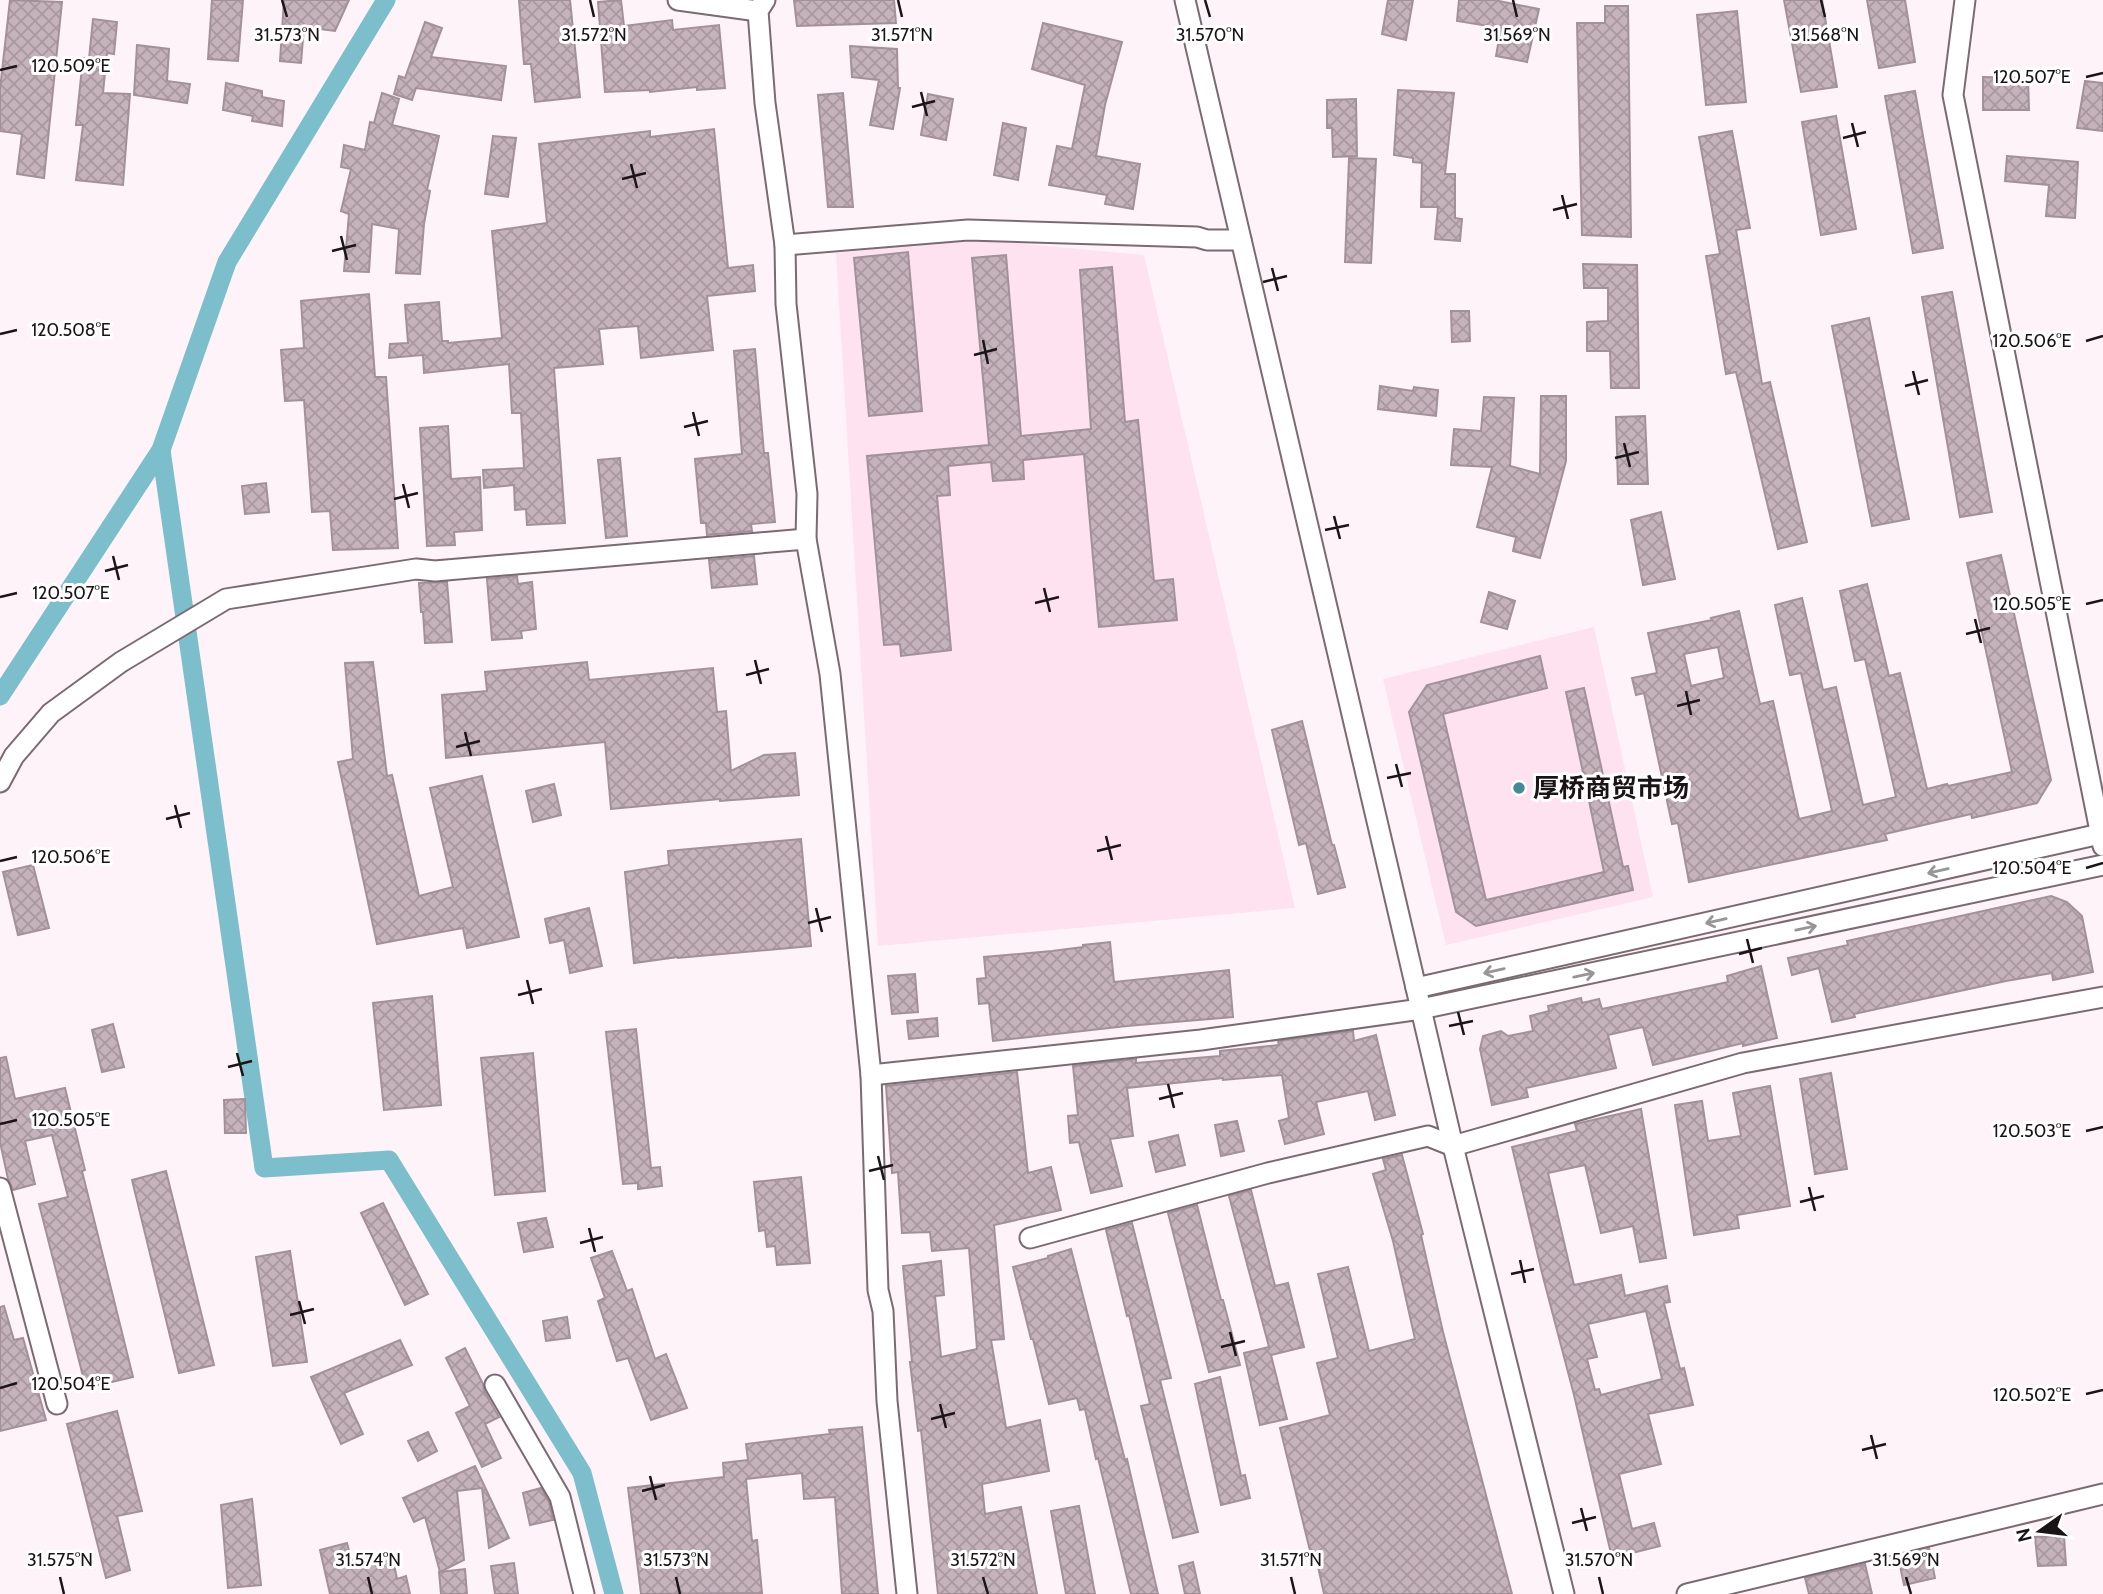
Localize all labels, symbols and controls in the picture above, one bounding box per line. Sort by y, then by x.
text: 31.573°N [254,24,320,46]
text: 31.572°N [561,24,627,46]
text: 31.571°N [871,24,933,46]
text: 31.570°N [1176,24,1244,46]
text: 31.569°N [1483,24,1551,46]
text: 31.568°N [1791,24,1859,46]
text: 120.509°E [31,55,111,77]
text: 120.507°E [1993,66,2071,88]
text: 120.508°E [31,319,111,341]
text: 120.506°E [1993,330,2071,352]
text: 120.507°E [32,582,110,604]
text: 120.505°E [1993,593,2071,615]
place label: 厚桥商贸市场 [1533,772,1689,804]
marker: 厚桥商贸市场 [1511,780,1527,796]
text: 120.506°E [32,846,110,868]
text: 120.504°E [1992,857,2072,879]
one-way arrow [1927,864,1950,878]
one-way arrow [1705,914,1728,928]
one-way arrow [1794,920,1817,934]
one-way arrow [1483,964,1506,978]
one-way arrow [1572,967,1595,981]
text: 120.505°E [32,1109,110,1131]
text: 120.503°E [1993,1120,2071,1142]
text: 120.504°E [31,1373,111,1395]
text: 120.502°E [1993,1384,2071,1406]
north arrow [2005,1496,2075,1566]
text: N [2011,1526,2037,1544]
text: 31.575°N [27,1549,93,1571]
text: 31.574°N [335,1549,401,1571]
text: 31.573°N [643,1549,709,1571]
text: 31.572°N [950,1549,1016,1571]
text: 31.571°N [1260,1549,1322,1571]
text: 31.570°N [1565,1549,1633,1571]
text: 31.569°N [1872,1549,1940,1571]

